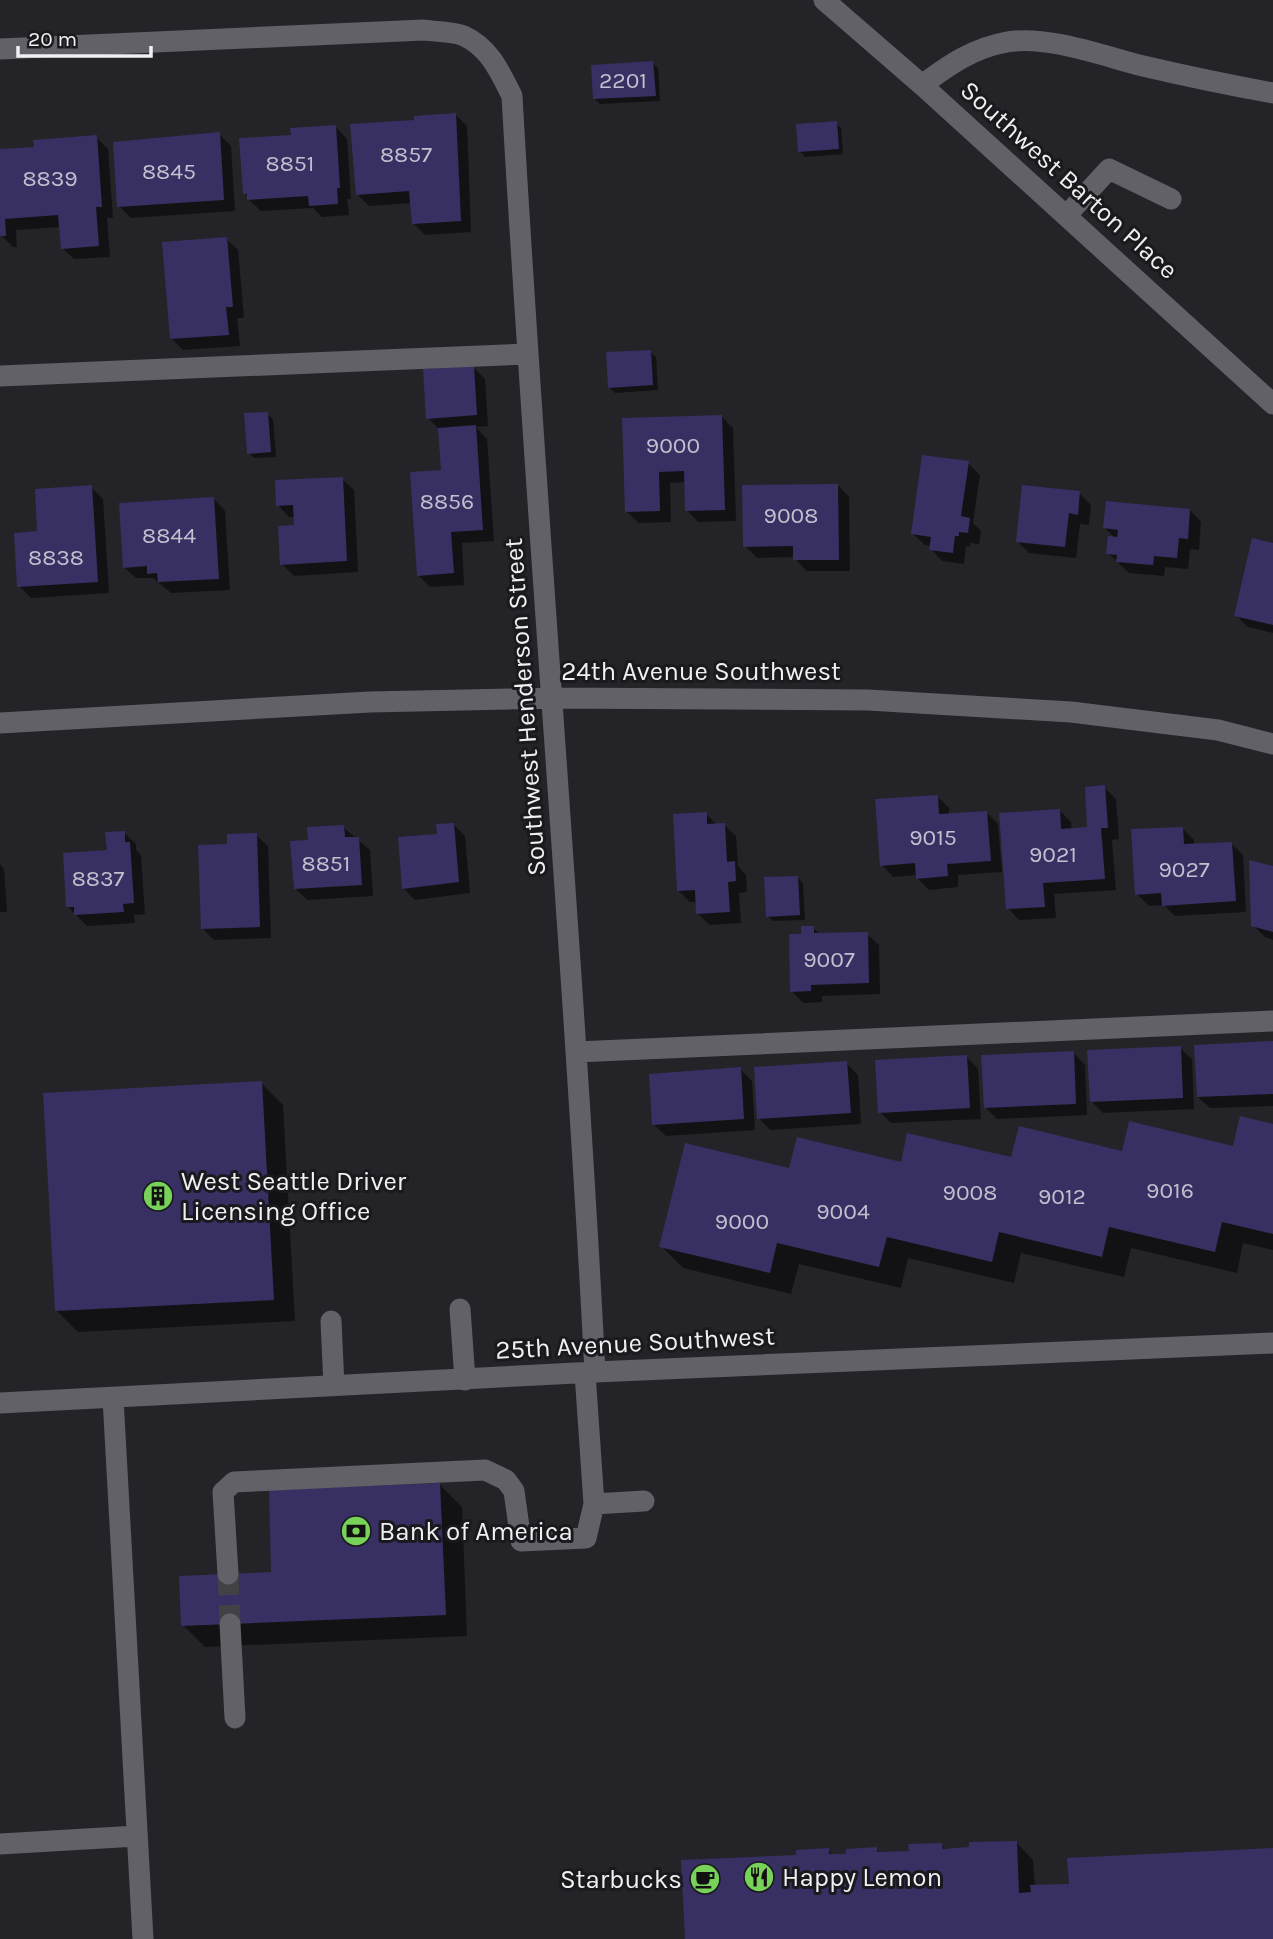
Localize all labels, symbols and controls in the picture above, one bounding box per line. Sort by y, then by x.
scale bar [18,14,150,58]
text: 20 m [28,27,77,51]
house number: 2201 [599,67,647,94]
street label: Southwest Barton Place [954,74,1184,286]
house number: 8857 [380,141,432,168]
house number: 8851 [266,150,314,177]
house number: 8845 [142,158,196,185]
house number: 8839 [22,165,78,192]
house number: 9000 [646,432,700,459]
house number: 8856 [420,488,474,515]
house number: 9008 [764,502,818,529]
house number: 8844 [142,522,196,549]
street label: Southwest Henderson Street [498,537,552,877]
house number: 8838 [28,544,84,571]
street label: 24th Avenue Southwest [561,656,841,687]
house number: 9015 [909,824,957,851]
house number: 9021 [1029,841,1077,868]
house number: 8851 [302,850,350,877]
house number: 9027 [1158,856,1210,883]
house number: 8837 [72,865,125,892]
house number: 9007 [803,946,855,973]
place label: West Seattle Driver Licensing Office [181,1166,407,1227]
house number: 9016 [1146,1177,1194,1204]
building icon: West Seattle Driver Licensing Office [141,1179,175,1213]
house number: 9008 [943,1179,997,1206]
house number: 9012 [1038,1183,1086,1210]
house number: 9004 [816,1198,870,1225]
house number: 9000 [715,1208,769,1235]
street label: 25th Avenue Southwest [494,1320,776,1366]
bank icon: Bank of America [339,1514,373,1548]
place label: Bank of America [379,1516,573,1547]
restaurant icon: Happy Lemon [742,1860,776,1894]
cafe icon: Starbucks [688,1862,722,1896]
place label: Happy Lemon [782,1862,942,1893]
place label: Starbucks [560,1864,682,1895]

